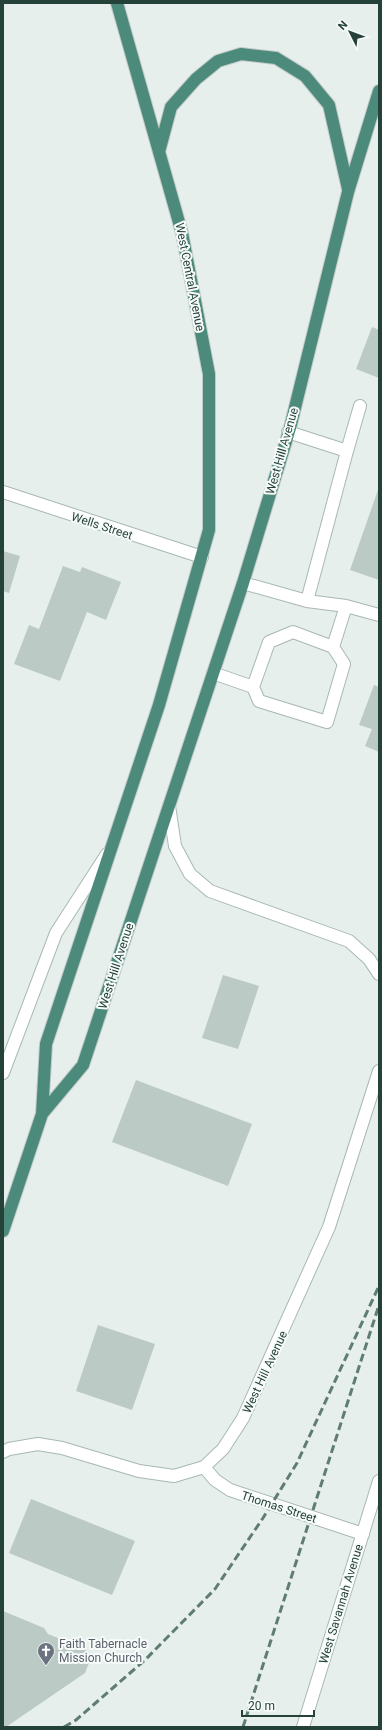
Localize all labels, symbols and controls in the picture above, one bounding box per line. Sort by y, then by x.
north arrow [330,12,370,52]
text: N [336,18,351,33]
street label: West Central Avenue [173,222,207,332]
street label: West Hill Avenue [263,406,301,496]
street label: Wells Street [70,510,134,542]
street label: West Hill Avenue [96,921,136,1011]
street label: West Hill Avenue [240,1328,290,1416]
street label: Thomas Street [240,1488,319,1526]
street label: West Savannah Avenue [316,1542,366,1666]
place label: Faith Tabernacle Mission Church [59,1637,147,1665]
church icon: Faith Tabernacle Mission Church [36,1641,56,1666]
scale bar [242,1692,314,1718]
text: 20 m [248,1699,275,1713]

